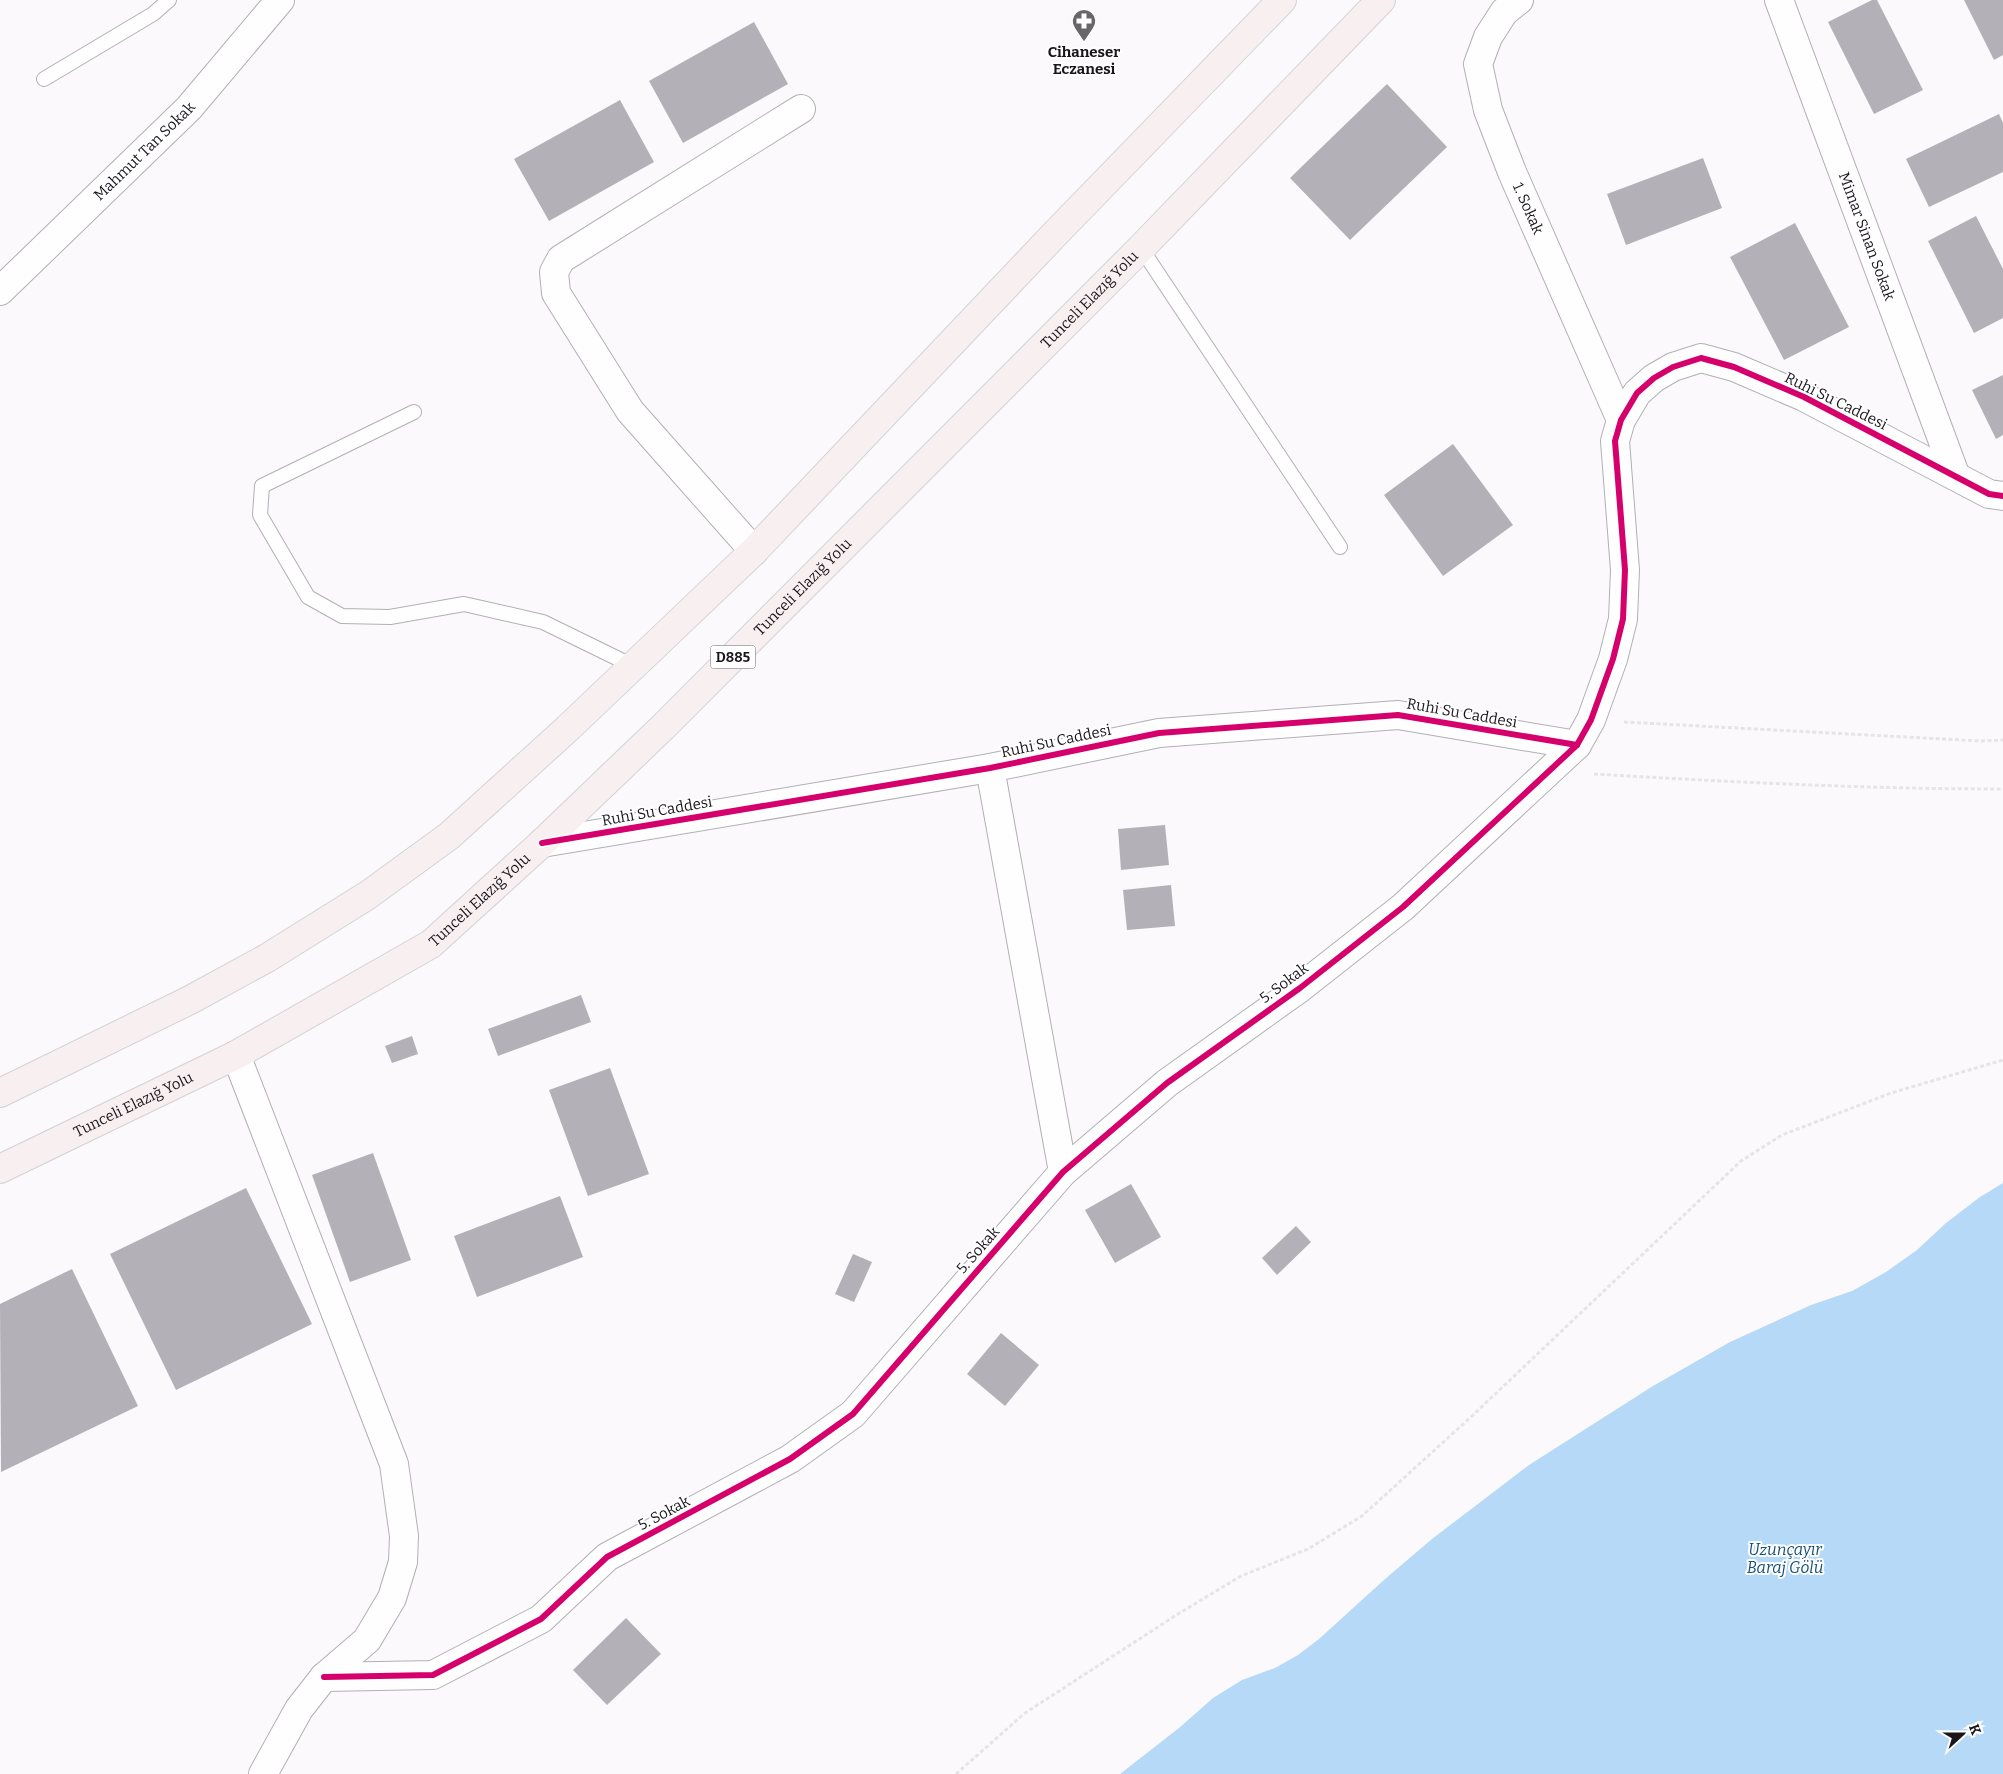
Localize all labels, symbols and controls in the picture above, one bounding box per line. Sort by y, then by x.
pharmacy icon: Cihaneser Eczanesi [1071,8,1097,42]
place label: Cihaneser Eczanesi [1048,43,1120,78]
street label: Mahmut Tan Sokak [90,98,199,204]
street label: Mimar Sinan Sokak [1835,170,1899,303]
street label: 1. Sokak [1509,180,1547,237]
street label: Tunceli Elazığ Yolu [1037,247,1142,352]
street label: Ruhi Su Caddesi [1782,368,1891,434]
street label: Tunceli Elazığ Yolu [750,534,855,639]
road number: D885 [710,646,756,669]
street label: Ruhi Su Caddesi [1405,694,1519,732]
street label: Ruhi Su Caddesi [999,720,1113,761]
street label: Ruhi Su Caddesi [600,792,714,830]
street label: Tunceli Elazığ Yolu [425,849,534,950]
street label: 5. Sokak [1256,959,1312,1007]
street label: Tunceli Elazığ Yolu [71,1068,196,1141]
street label: 5. Sokak [953,1223,1004,1277]
street label: 5. Sokak [635,1492,693,1534]
water label: Uzunçayır Baraj Gölü [1747,1540,1823,1577]
north arrow [1938,1709,1988,1759]
text: K [1965,1722,1984,1737]

